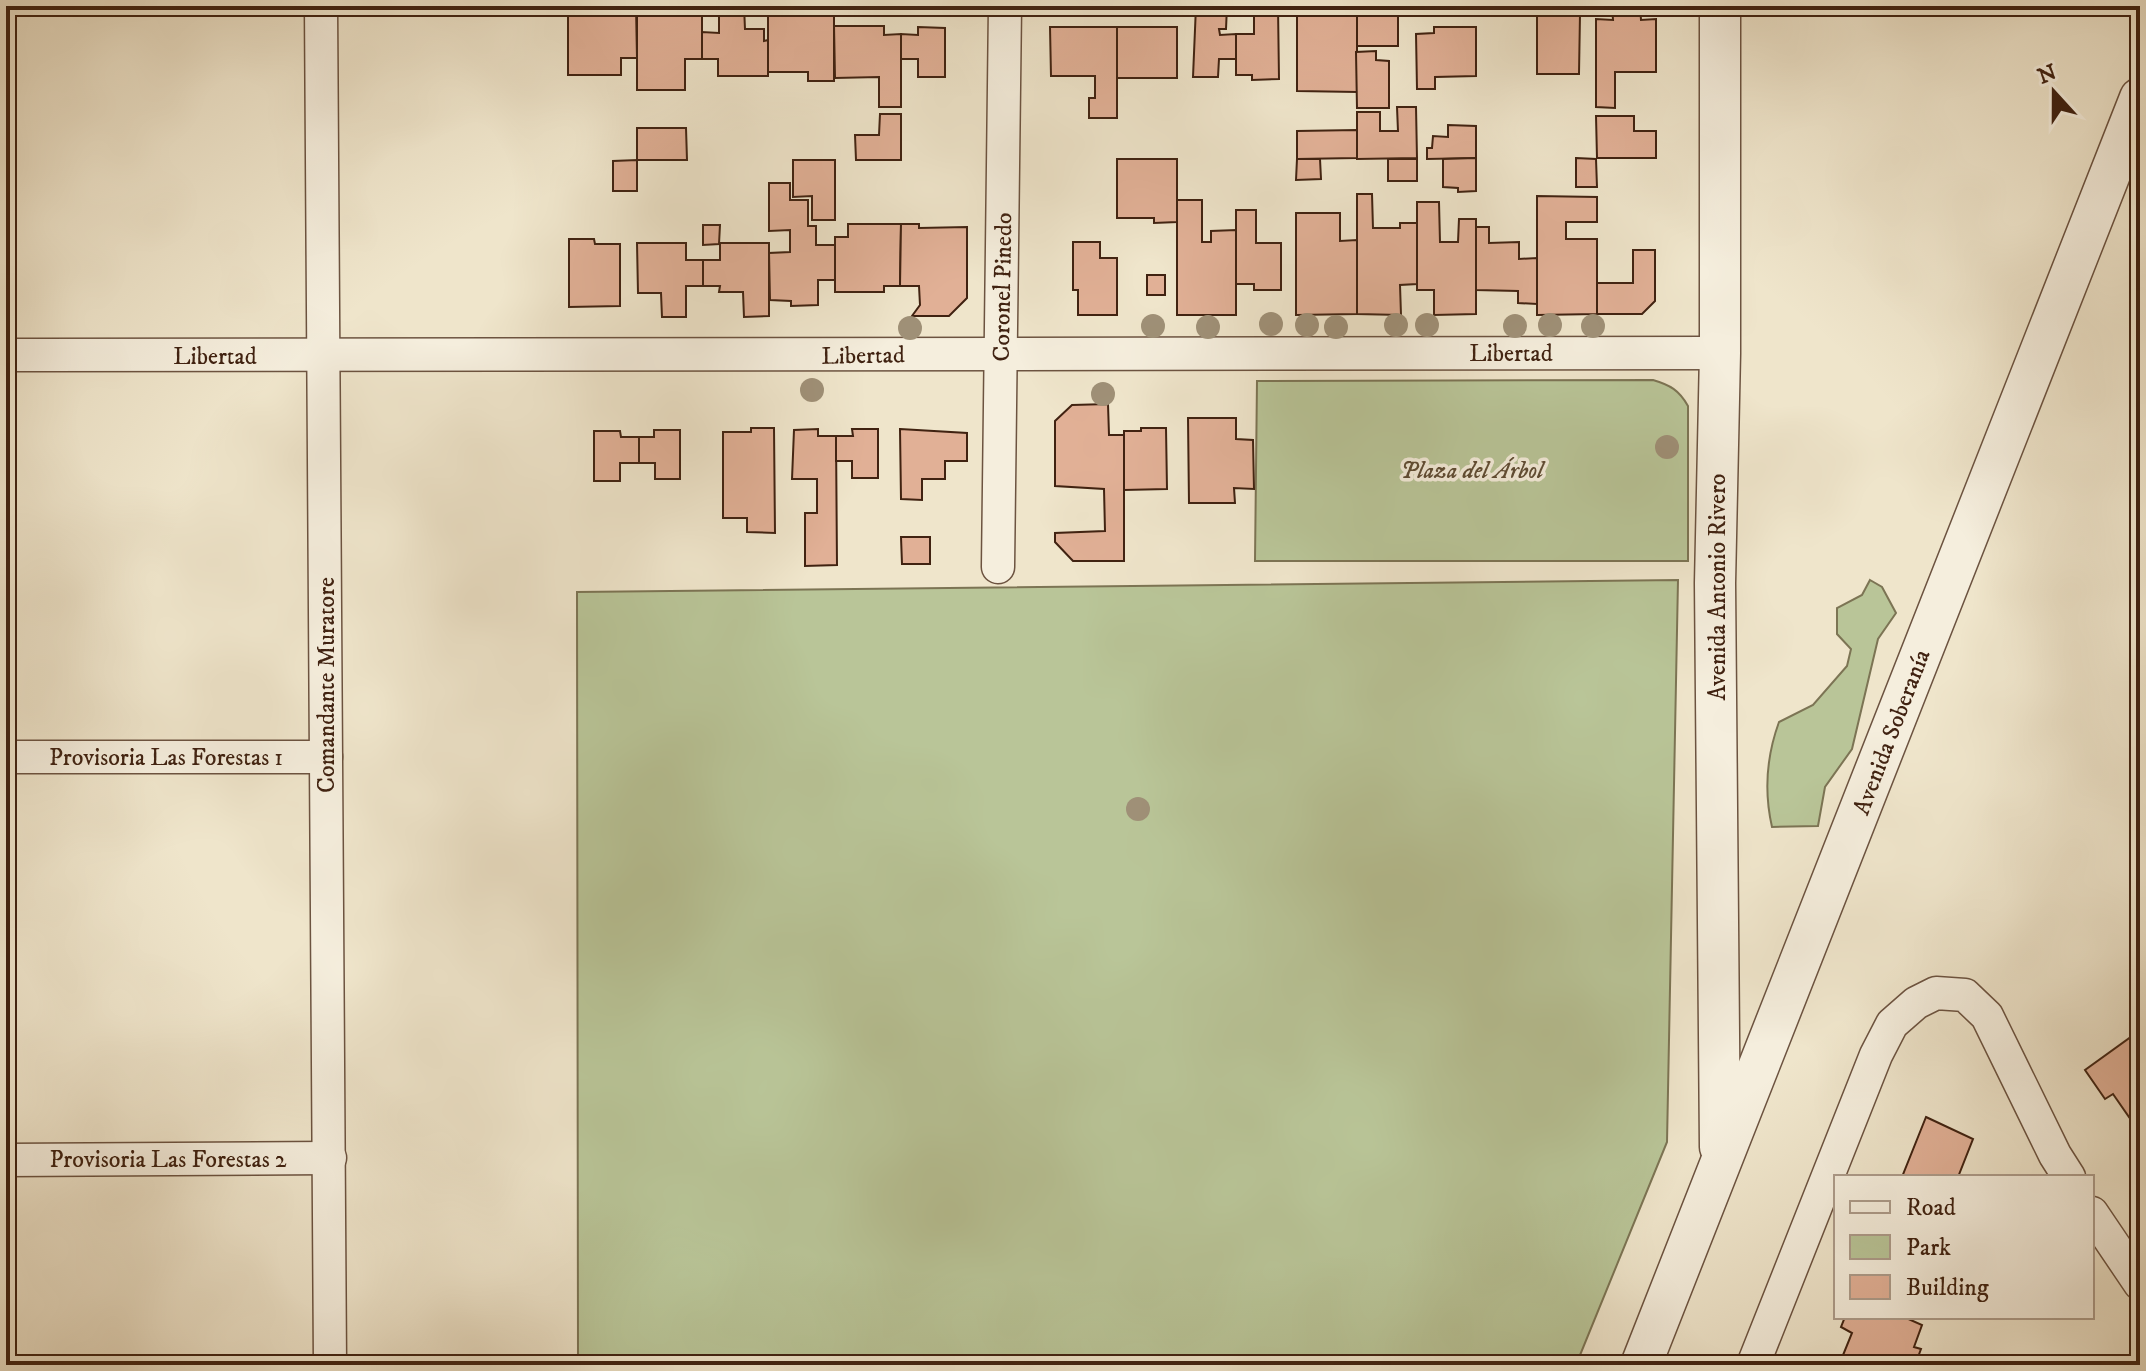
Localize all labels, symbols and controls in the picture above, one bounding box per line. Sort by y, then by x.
north arrow [2014,52,2094,132]
text: N [2034,59,2061,91]
street label: Coronel Pinedo [987,212,1019,362]
street label: Libertad [1469,339,1553,369]
street label: Libertad [821,340,905,372]
street label: Libertad [173,342,257,372]
park label: Plaza del Árbol [1401,456,1546,486]
street label: Avenida Antonio Rivero [1703,473,1733,701]
street label: Comandante Muratore [312,577,342,793]
street label: Avenida Soberanía [1847,645,1938,819]
street label: Provisoria Las Forestas 1 [49,743,283,773]
street label: Provisoria Las Forestas 2 [49,1145,287,1175]
legend [1834,1175,2094,1319]
text: Road [1906,1193,1956,1223]
text: Park [1906,1233,1951,1263]
text: Building [1906,1273,1989,1303]

